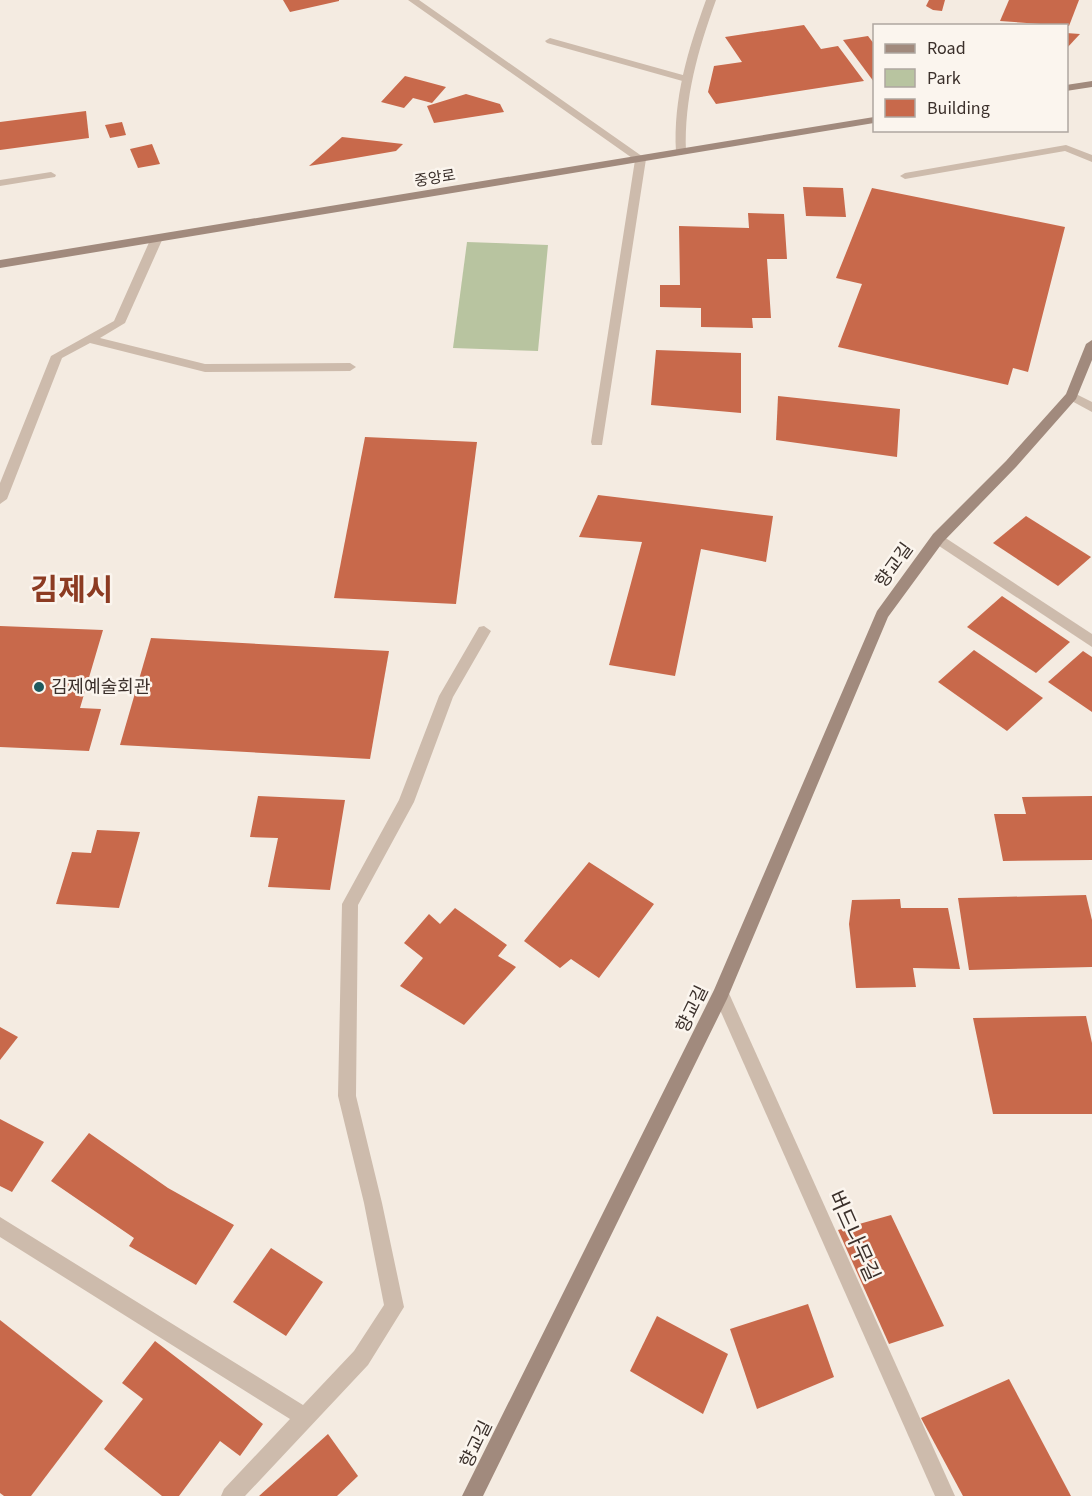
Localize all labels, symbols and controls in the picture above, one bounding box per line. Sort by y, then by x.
legend [873,24,1068,132]
text: Road [927,36,966,61]
text: Park [927,66,961,91]
text: Building [927,96,990,121]
street label: 중앙로 [413,165,457,192]
street label: 향교길 [870,538,919,593]
district label: 김제시 [31,569,113,612]
place label: 김제예술회관 [51,675,151,700]
marker: 김제예술회관 [32,680,46,694]
street label: 향교길 [670,981,715,1037]
street label: 버드나무길 [821,1186,887,1286]
street label: 향교길 [454,1416,499,1472]

